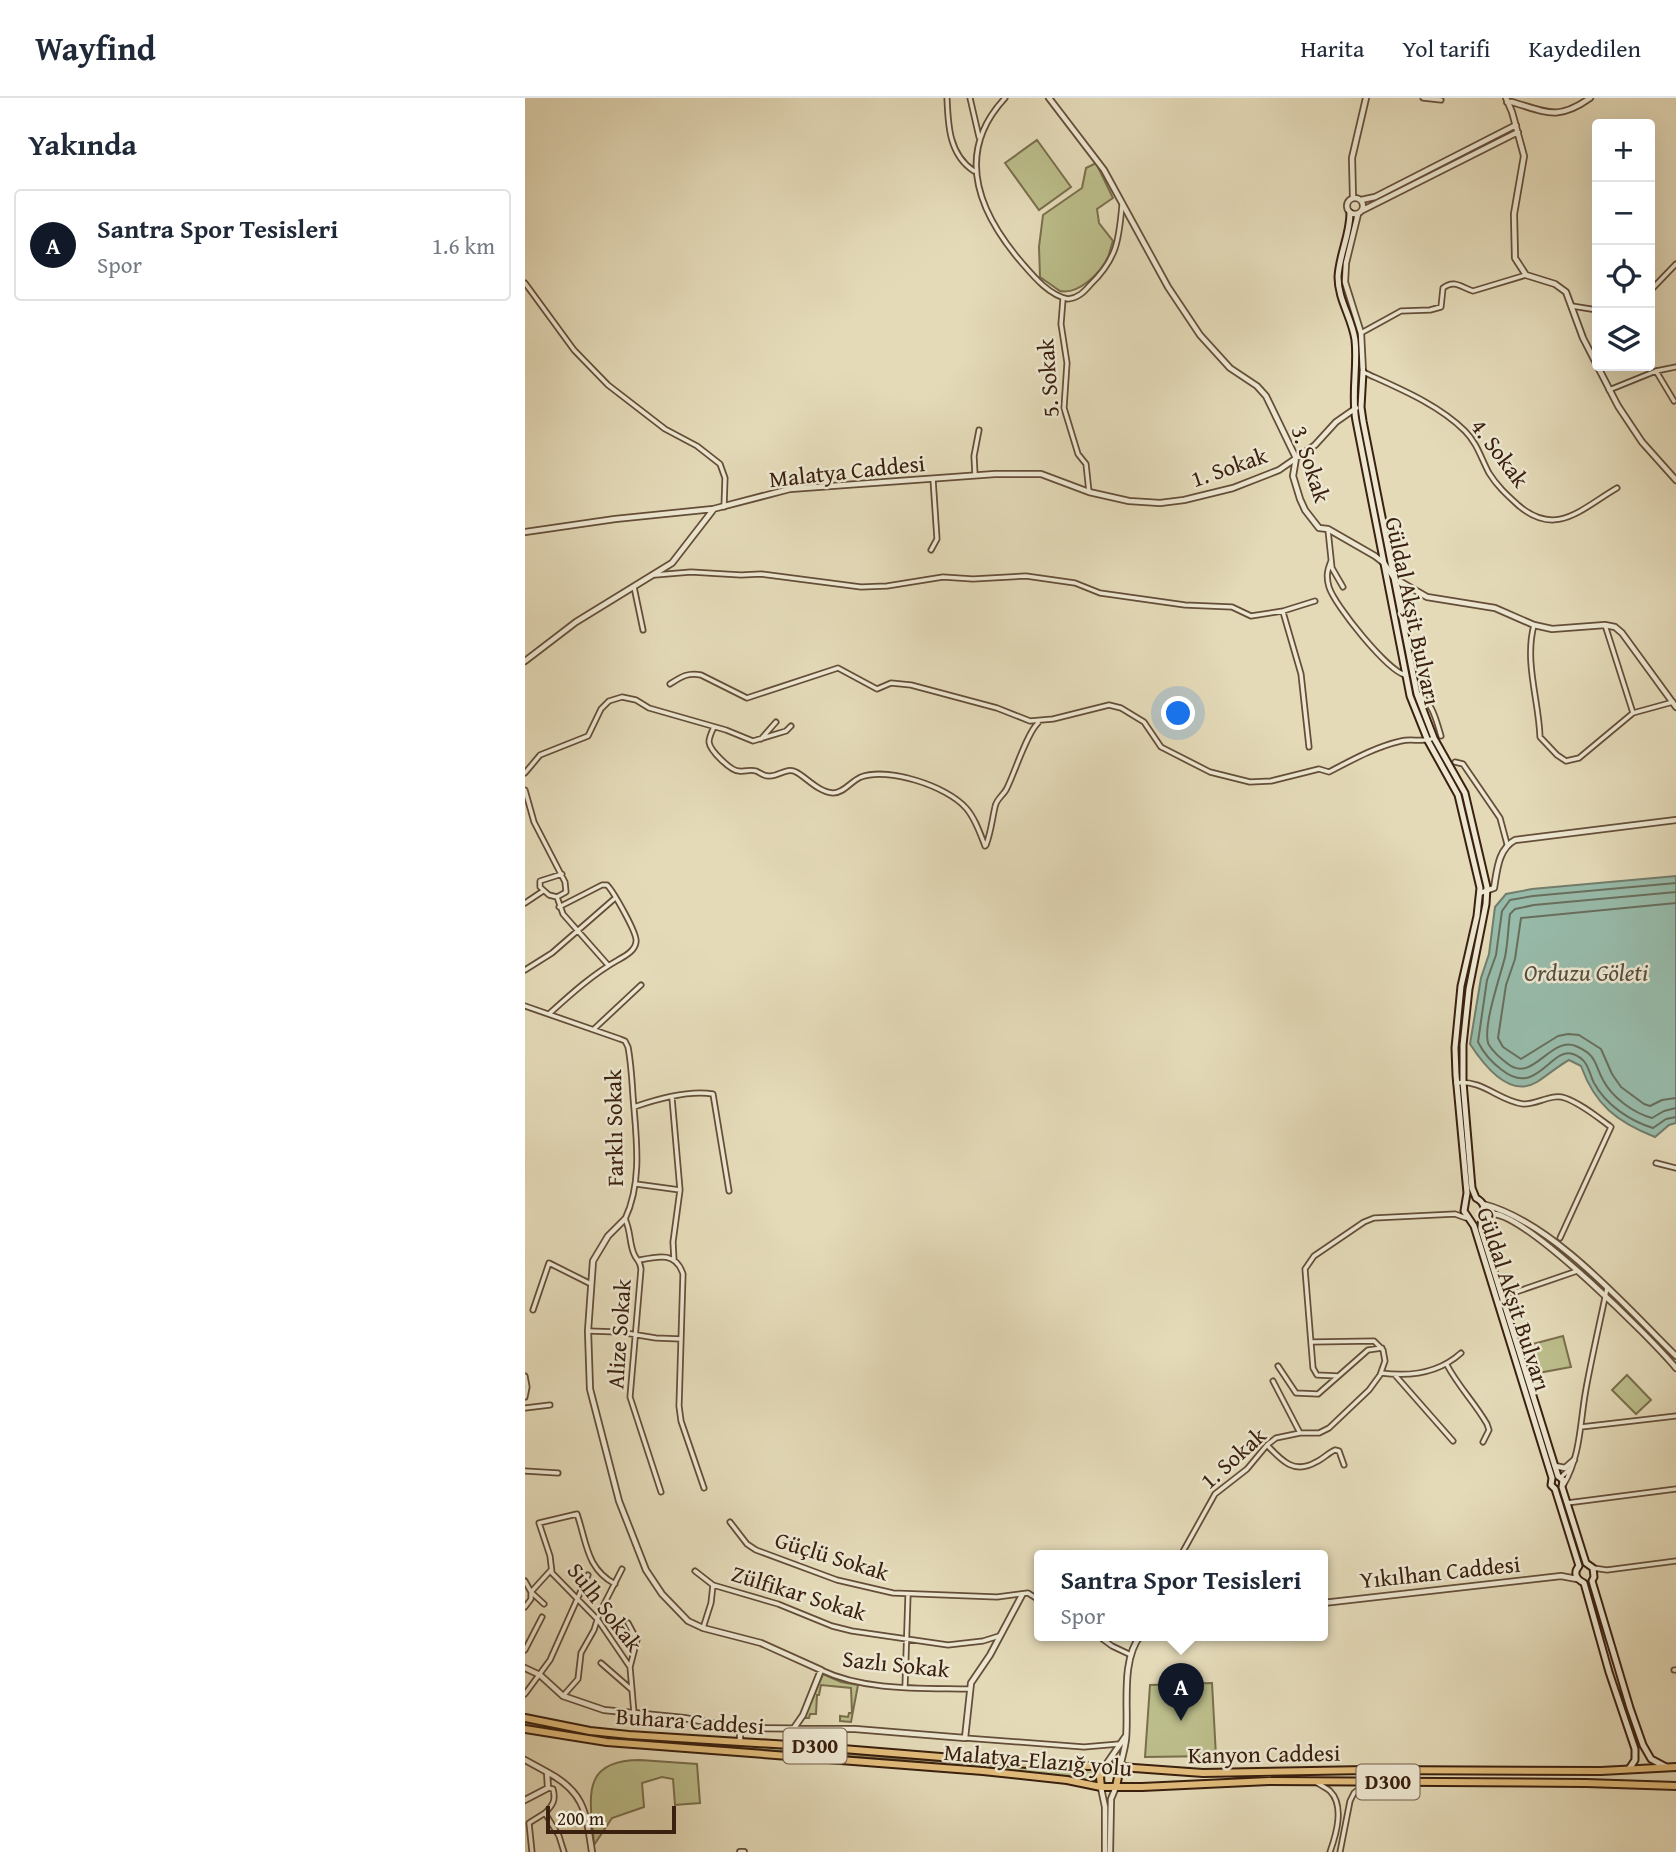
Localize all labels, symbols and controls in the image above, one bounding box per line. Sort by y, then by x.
text: Wayfind [35,24,156,72]
text: Harita [1301,31,1364,66]
text: Yol tarifi [1402,31,1490,66]
text: Kaydedilen [1528,31,1641,66]
map controls [1592,119,1655,371]
button: + [1592,119,1655,182]
text: Yakında [28,122,137,166]
button: − [1592,182,1655,245]
text: Santra Spor Tesisleri [97,209,338,248]
text: A [46,229,60,262]
text: 1.6 km [432,229,495,262]
button: locate [1592,245,1655,308]
text: Spor [97,248,142,281]
button: layers [1592,308,1655,371]
street label: 5. Sokak [1028,337,1067,419]
street label: 4. Sokak [1463,411,1538,494]
street label: 3. Sokak [1284,421,1339,507]
street label: 1. Sokak [1186,438,1272,495]
street label: Malatya Caddesi [767,446,927,495]
street label: Güldal Akşit Bulvarı [1377,514,1450,708]
your location [1161,696,1195,730]
water label: Orduzu Göleti [1524,955,1648,990]
street label: Farklı Sokak [596,1069,631,1187]
street label: Güldal Akşit Bulvarı [1469,1203,1560,1395]
street label: Alize Sokak [598,1278,639,1390]
street label: 1. Sokak [1192,1419,1273,1496]
street label: Güçlü Sokak [771,1523,893,1589]
street label: Yıkılhan Caddesi [1358,1547,1522,1596]
popup [1034,1550,1328,1641]
street label: Sulh Sokak [560,1555,651,1659]
street label: Zülfikar Sokak [728,1556,871,1629]
text: Santra Spor Tesisleri [1060,1560,1302,1599]
text: Spor [1060,1599,1105,1632]
street label: Sazlı Sokak [841,1641,951,1686]
pin: A [1158,1663,1204,1721]
street label: Buhara Caddesi [615,1699,765,1742]
road number: D300 [783,1728,847,1764]
street label: Malatya-Elazığ yolu [943,1735,1134,1784]
street label: Kanyon Caddesi [1188,1736,1340,1771]
road number: D300 [1357,1764,1419,1800]
scale bar [546,1803,675,1835]
text: 200 m [557,1804,604,1832]

